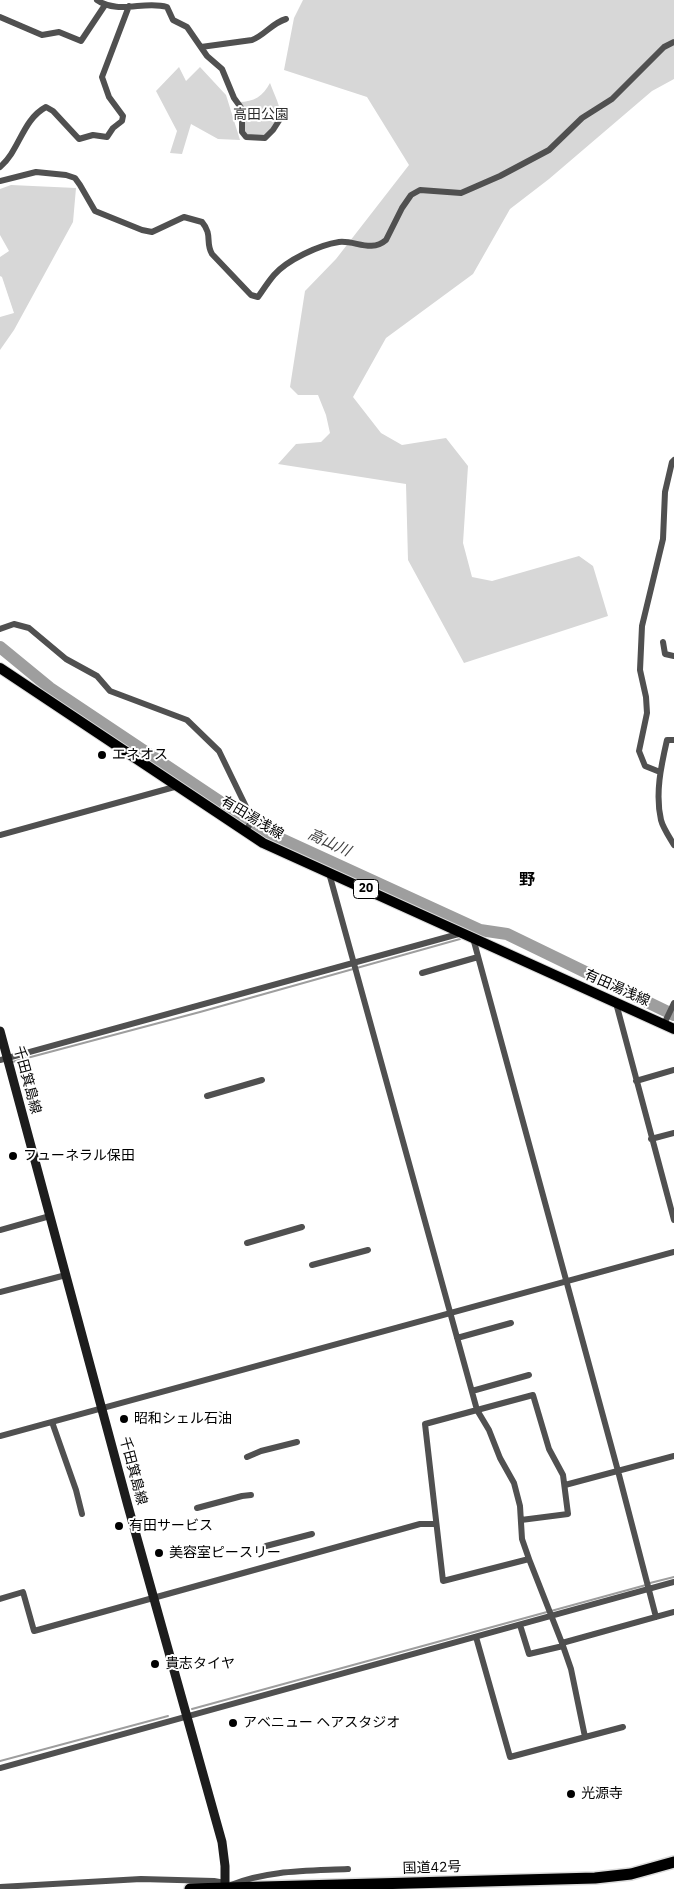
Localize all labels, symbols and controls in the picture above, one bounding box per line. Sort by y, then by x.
park label: 高田公園 [233,107,289,123]
place label: エネオス [112,747,168,763]
marker: エネオス [96,749,108,761]
street label: 有田湯浅線 [218,793,286,843]
water label: 高山川 [305,825,353,861]
district label: 野 [519,870,535,890]
road number: 20 [354,880,378,899]
street label: 有田湯浅線 [582,966,652,1010]
street label: 千田箕島線 [10,1044,44,1116]
place label: フューネラル保田 [23,1148,135,1164]
marker: フューネラル保田 [7,1150,19,1162]
place label: 昭和シェル石油 [134,1411,232,1427]
marker: 昭和シェル石油 [118,1413,130,1425]
street label: 千田箕島線 [116,1435,150,1507]
place label: 有田サービス [129,1518,213,1534]
marker: 有田サービス [113,1520,125,1532]
place label: 美容室ピースリー [169,1545,281,1561]
marker: 美容室ピースリー [153,1547,165,1559]
place label: 貴志タイヤ [165,1656,235,1672]
marker: 貴志タイヤ [149,1658,161,1670]
place label: アベニュー ヘアスタジオ [243,1715,400,1731]
marker: アベニュー ヘアスタジオ [227,1717,239,1729]
place label: 光源寺 [581,1786,623,1802]
marker: 光源寺 [565,1788,577,1800]
street label: 国道42号 [402,1859,462,1877]

